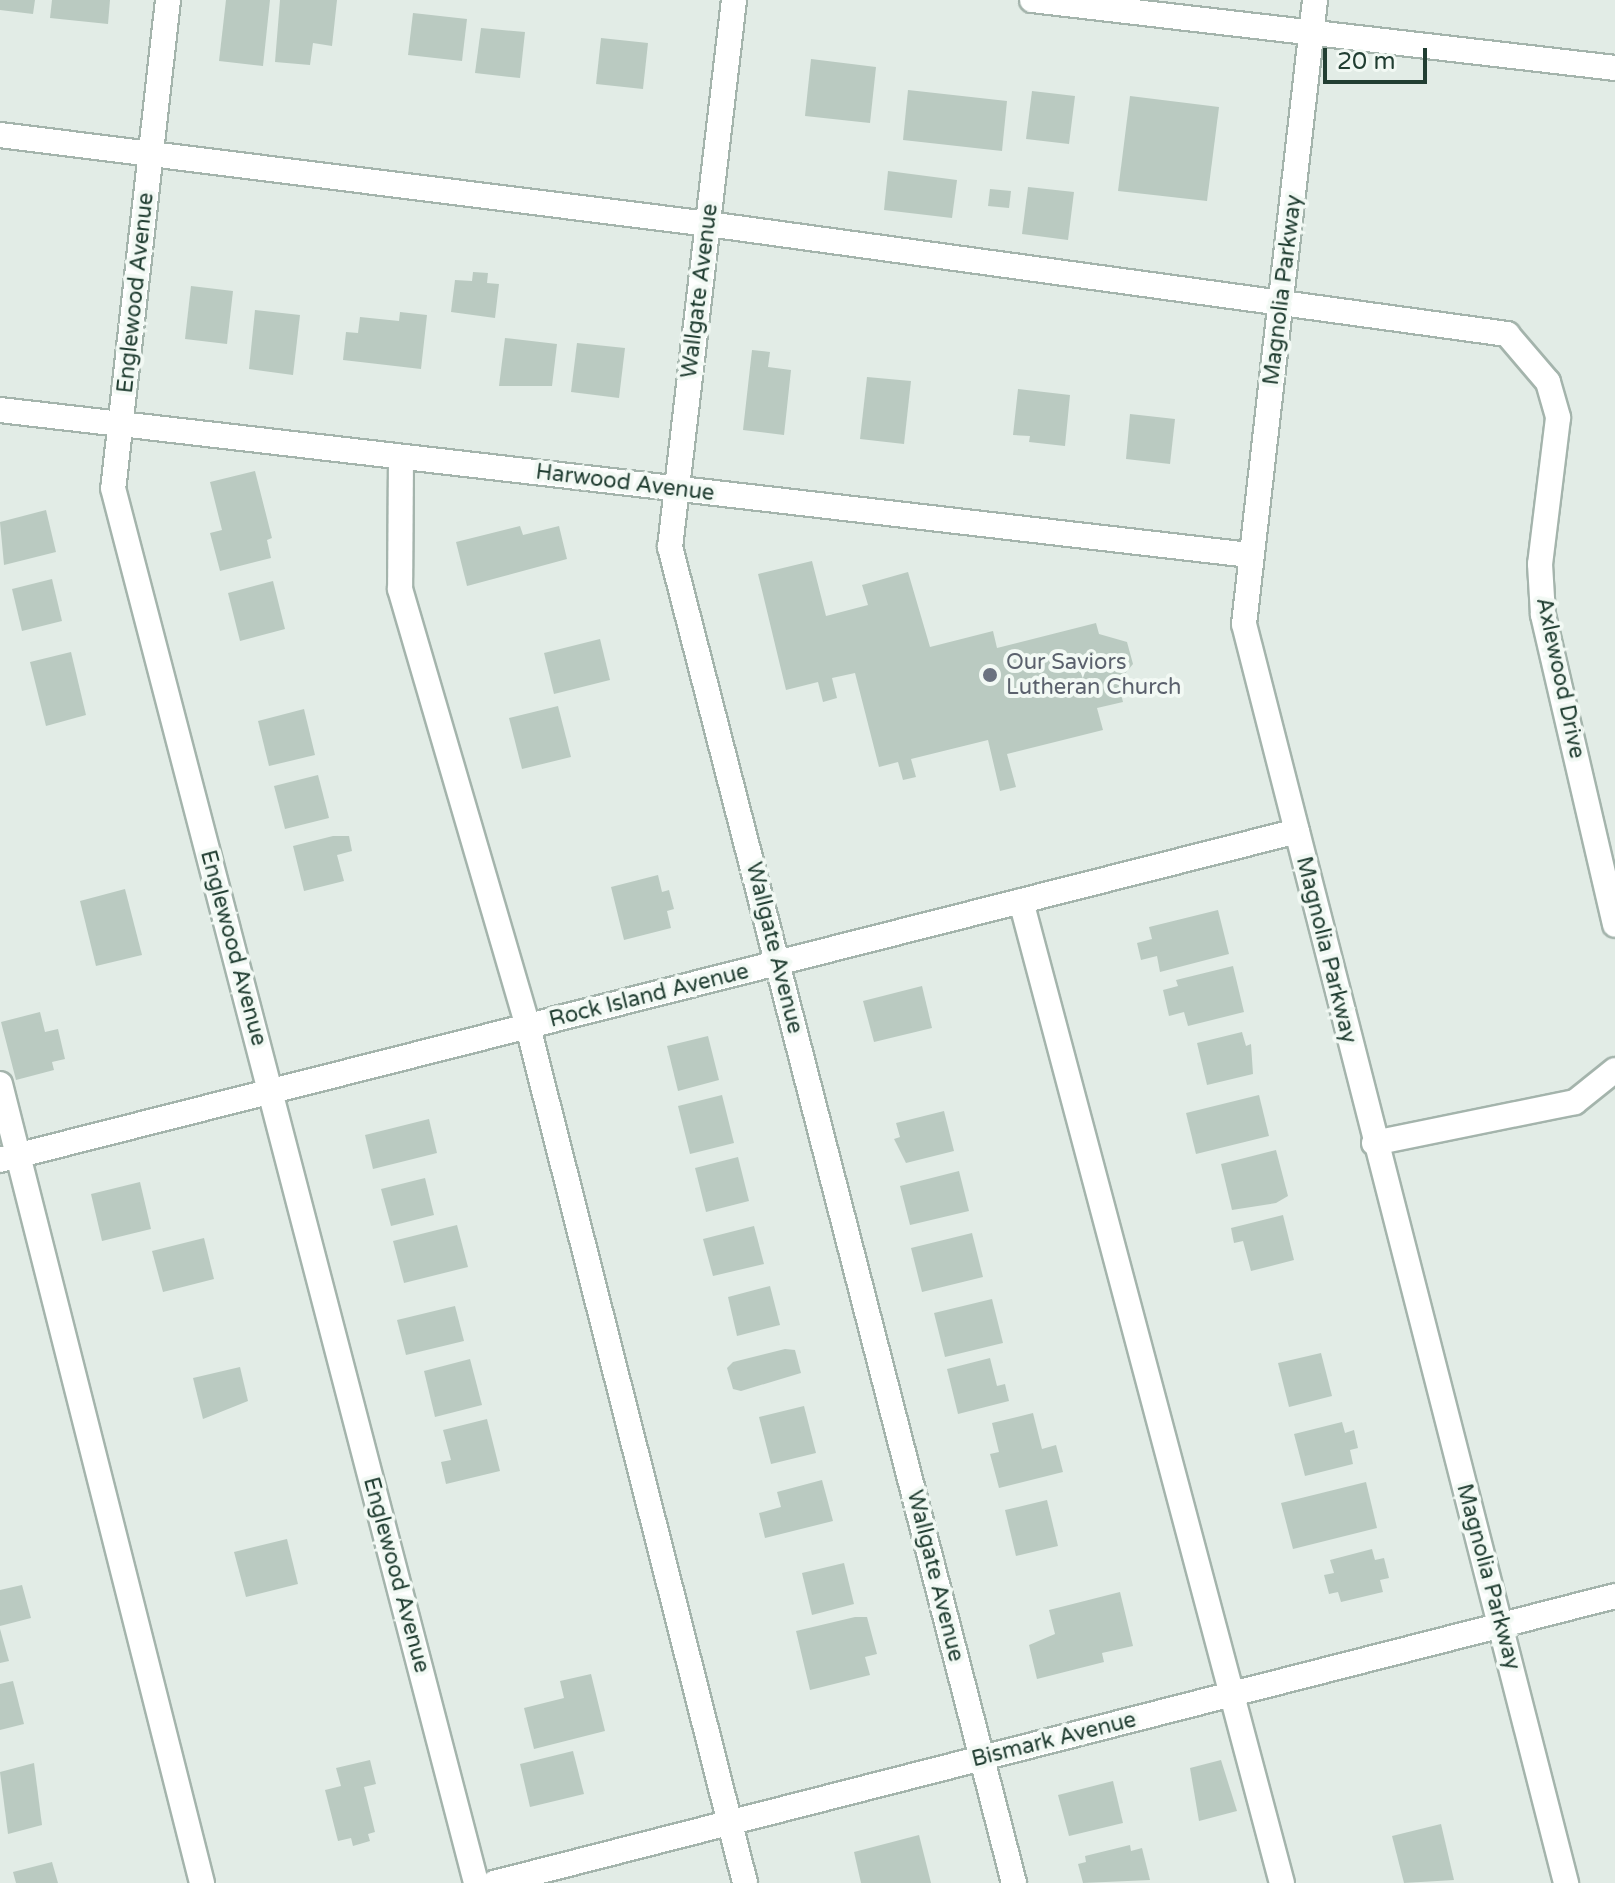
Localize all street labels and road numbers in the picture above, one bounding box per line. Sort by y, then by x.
street label: Englewood Avenue [112,191,160,395]
street label: Magnolia Parkway [1258,193,1308,387]
street label: Wallgate Avenue [676,202,724,380]
street label: Harwood Avenue [534,459,716,507]
street label: Axlewood Drive [1530,595,1590,761]
street label: Englewood Avenue [194,847,272,1049]
street label: Magnolia Parkway [1290,854,1362,1046]
street label: Wallgate Avenue [740,860,808,1036]
street label: Rock Island Avenue [547,958,751,1034]
street label: Englewood Avenue [357,1474,435,1676]
street label: Magnolia Parkway [1450,1481,1526,1673]
street label: Wallgate Avenue [901,1488,969,1664]
street label: Bismark Avenue [969,1707,1139,1773]

